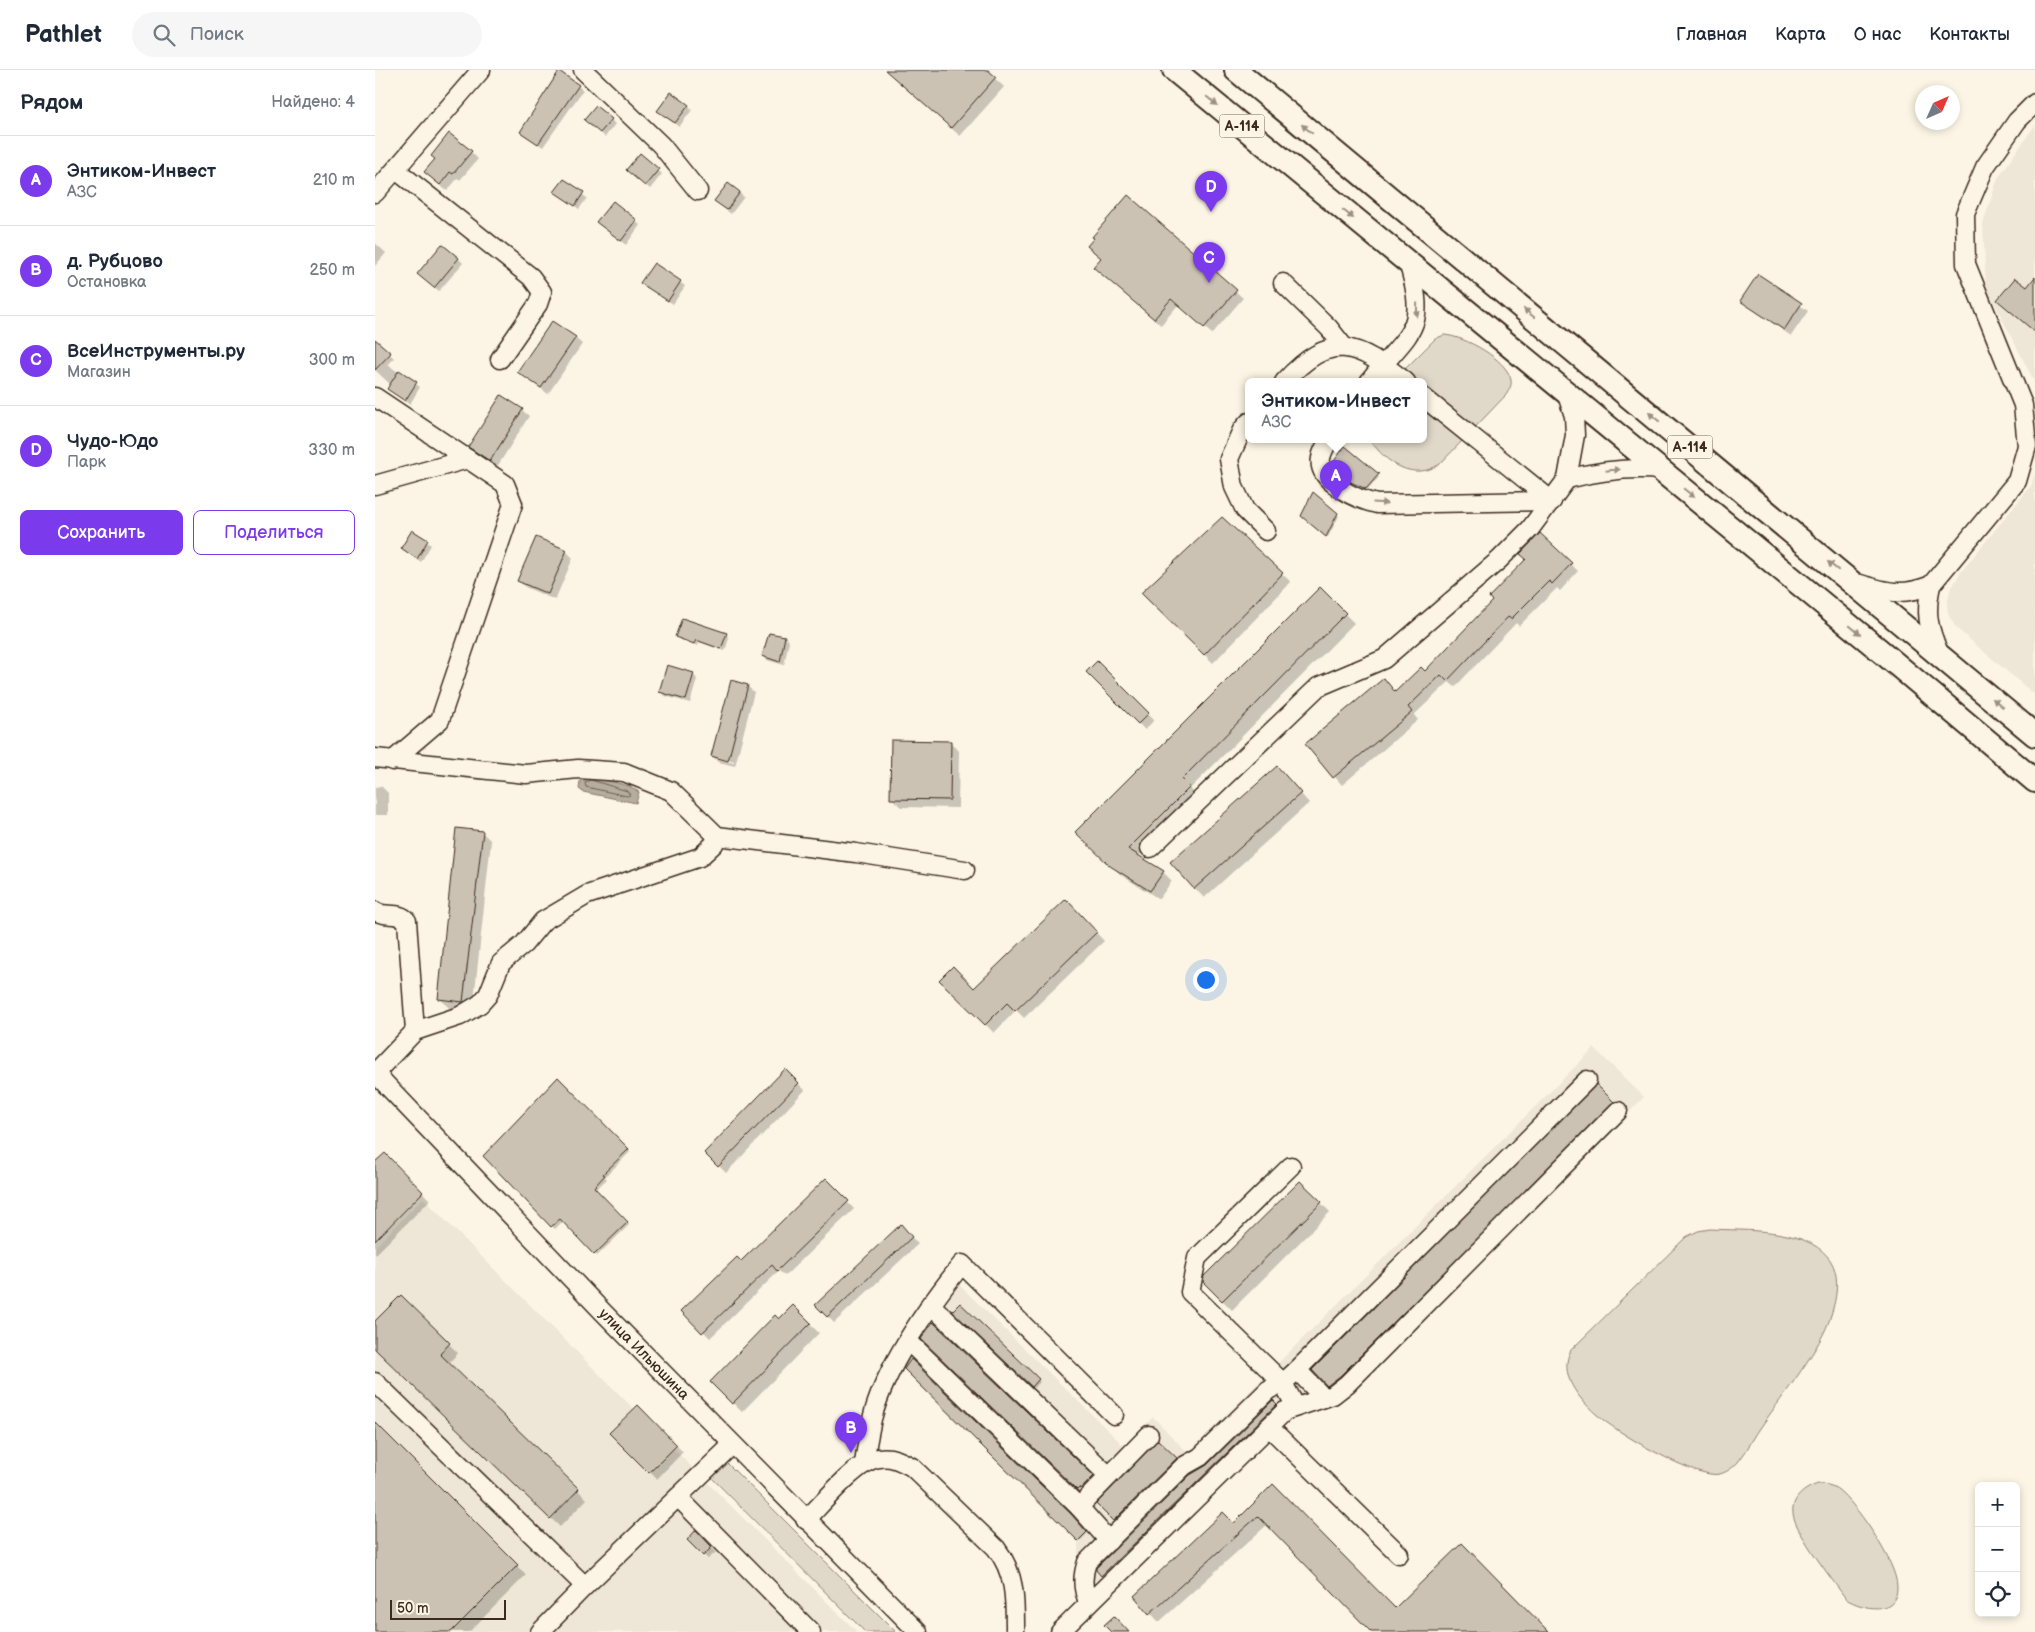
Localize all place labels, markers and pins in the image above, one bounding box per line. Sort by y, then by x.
pin: D [1195,171,1227,212]
pin: C [1193,242,1225,283]
pin: A [1320,460,1352,501]
pin: B [835,1412,867,1453]

